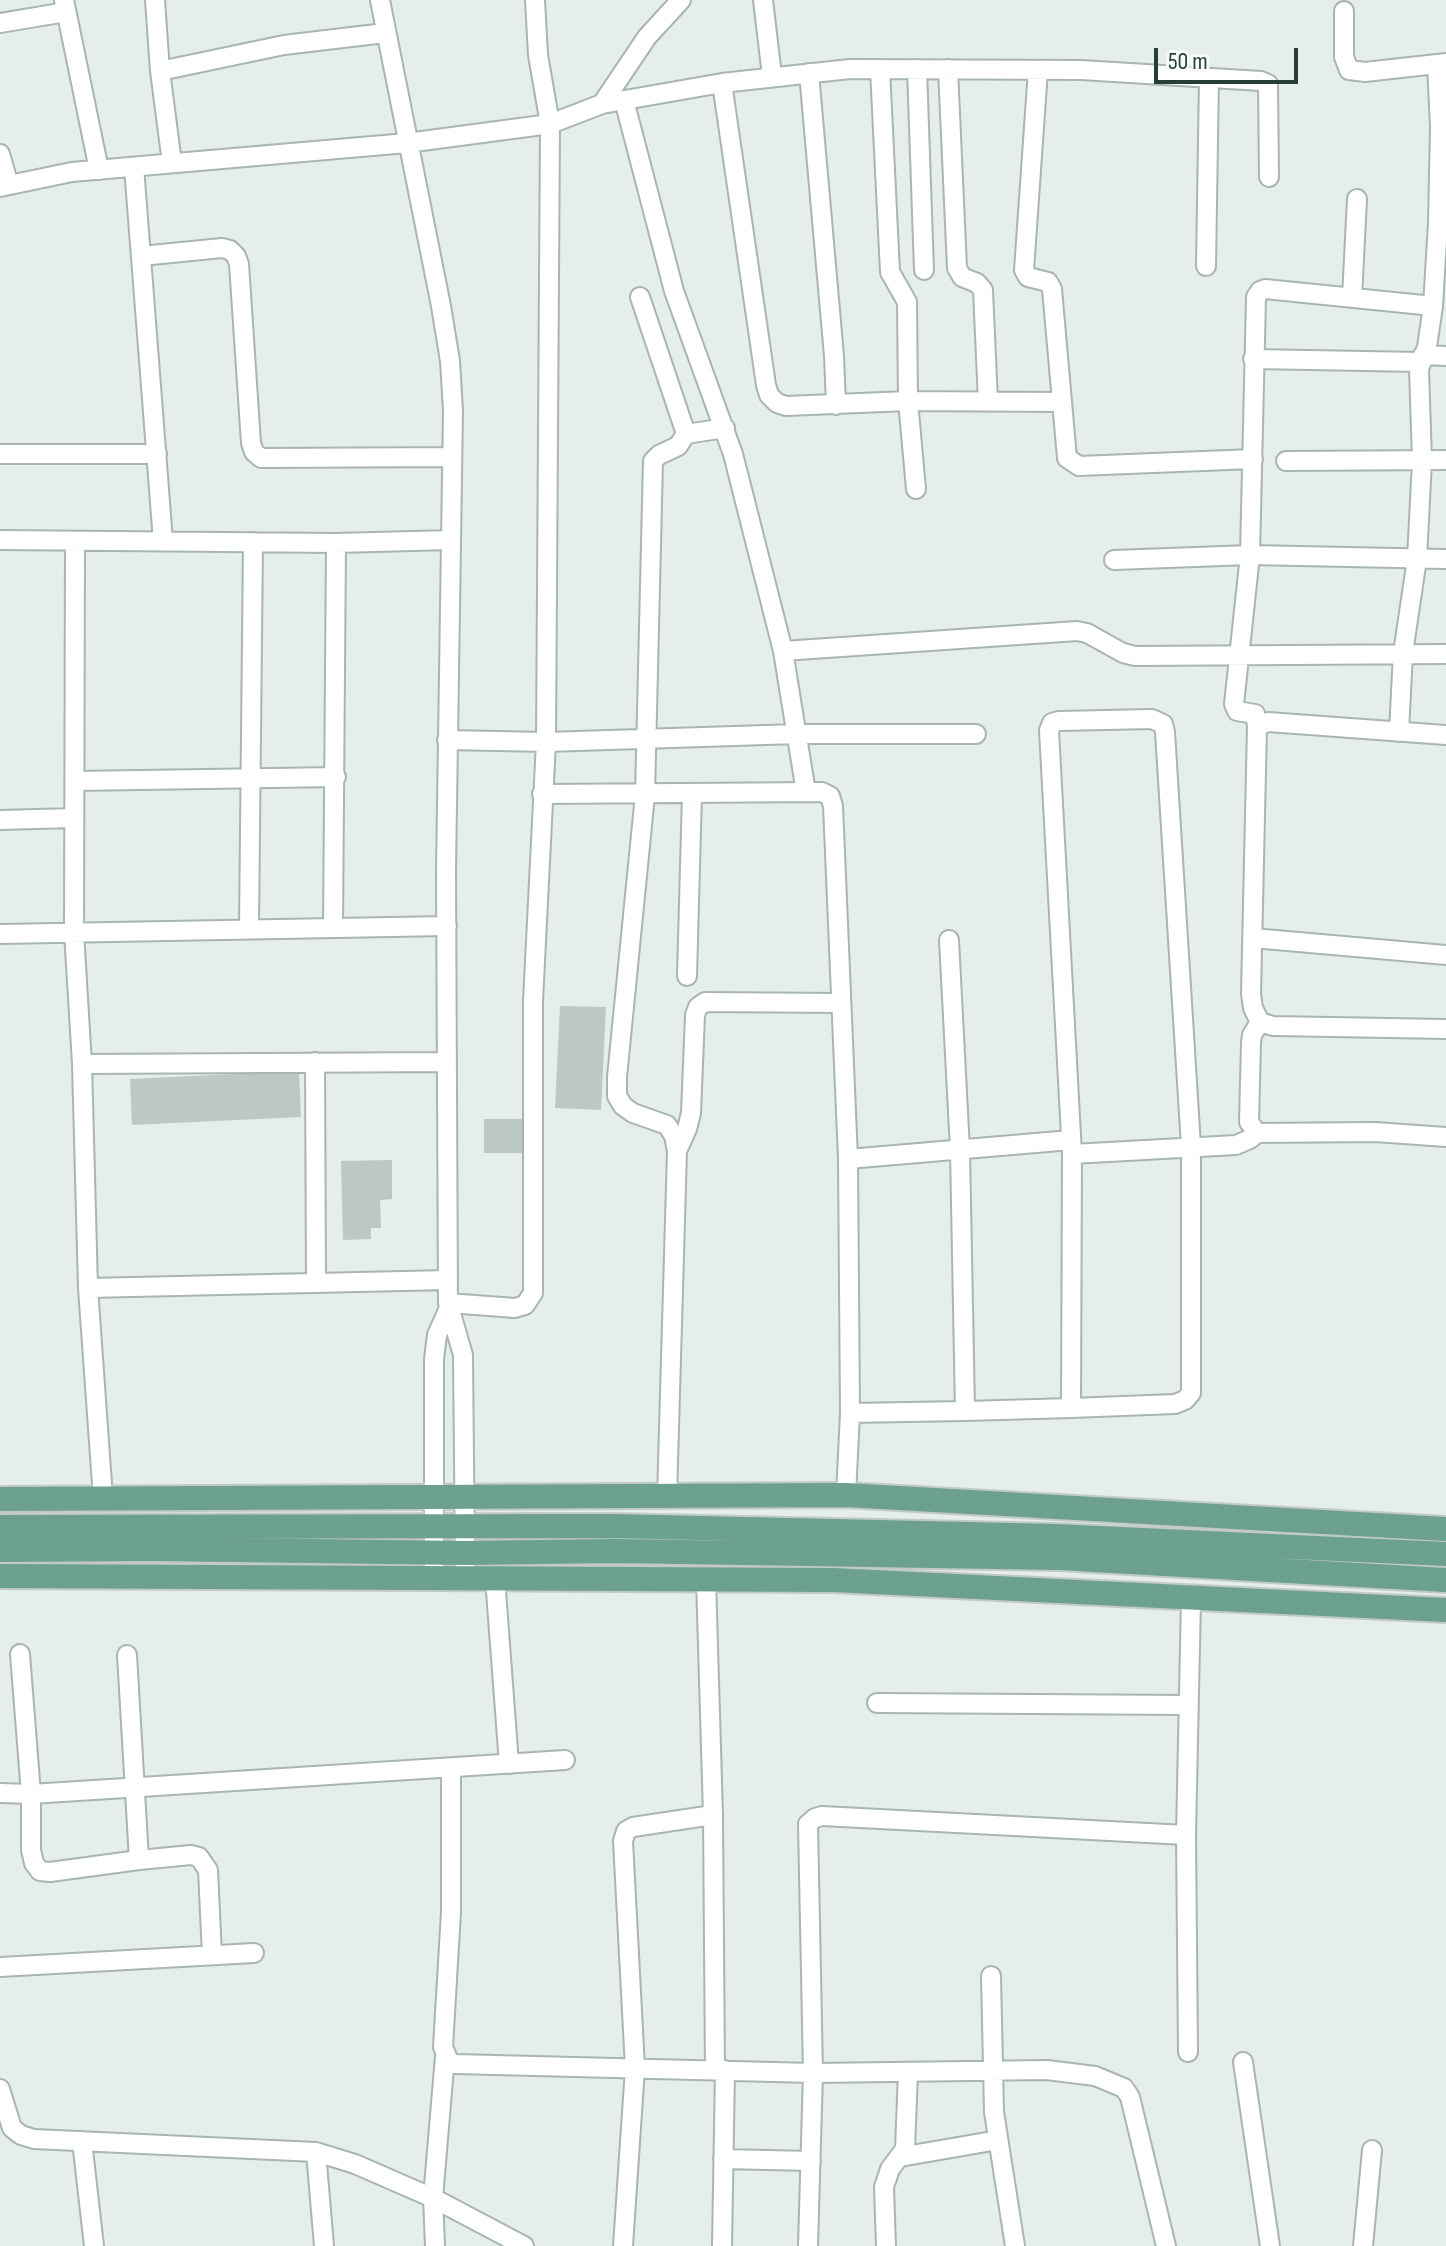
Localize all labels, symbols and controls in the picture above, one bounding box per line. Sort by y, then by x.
scale bar [1158,32,1302,82]
text: 50 m [1168,47,1208,76]

